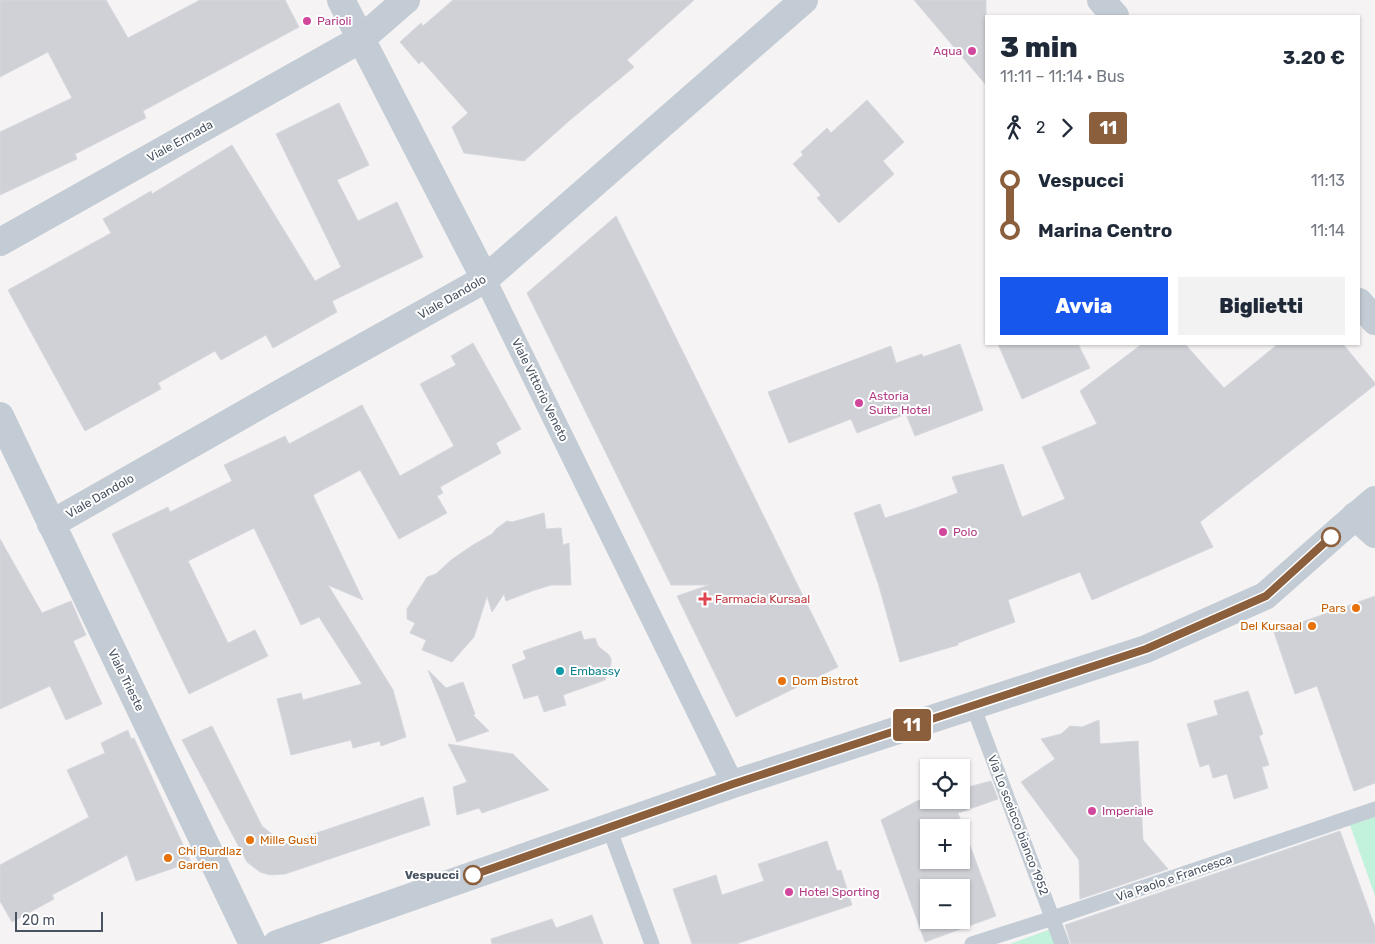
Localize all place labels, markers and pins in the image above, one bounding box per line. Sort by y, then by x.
place label: Parioli [317,14,351,28]
marker: Parioli [301,15,313,27]
place label: Aqua [933,44,962,58]
marker: Aqua [966,45,978,57]
place label: Astoria Suite Hotel [869,389,931,417]
marker: Astoria Suite Hotel [853,397,865,409]
place label: Polo [953,525,977,539]
marker: Polo [937,526,949,538]
unlabelled marker [1321,527,1341,547]
place label: Farmacia Kursaal [715,592,810,606]
marker: Farmacia Kursaal [699,593,711,605]
place label: Pars [1321,601,1346,615]
marker: Pars [1350,602,1362,614]
place label: Del Kursaal [1240,619,1302,633]
marker: Del Kursaal [1306,620,1318,632]
place label: Embassy [570,664,621,678]
marker: Embassy [554,665,566,677]
place label: Dom Bistrot [792,674,859,688]
marker: Dom Bistrot [776,675,788,687]
place label: Imperiale [1102,804,1154,818]
marker: Imperiale [1086,805,1098,817]
place label: Mille Gusti [260,833,317,847]
marker: Mille Gusti [244,834,256,846]
place label: Chi Burdlaz Garden [178,844,242,872]
marker: Chi Burdlaz Garden [162,852,174,864]
marker: Vespucci [463,865,483,885]
place label: Vespucci [405,868,459,882]
place label: Hotel Sporting [799,885,880,899]
marker: Hotel Sporting [783,886,795,898]

